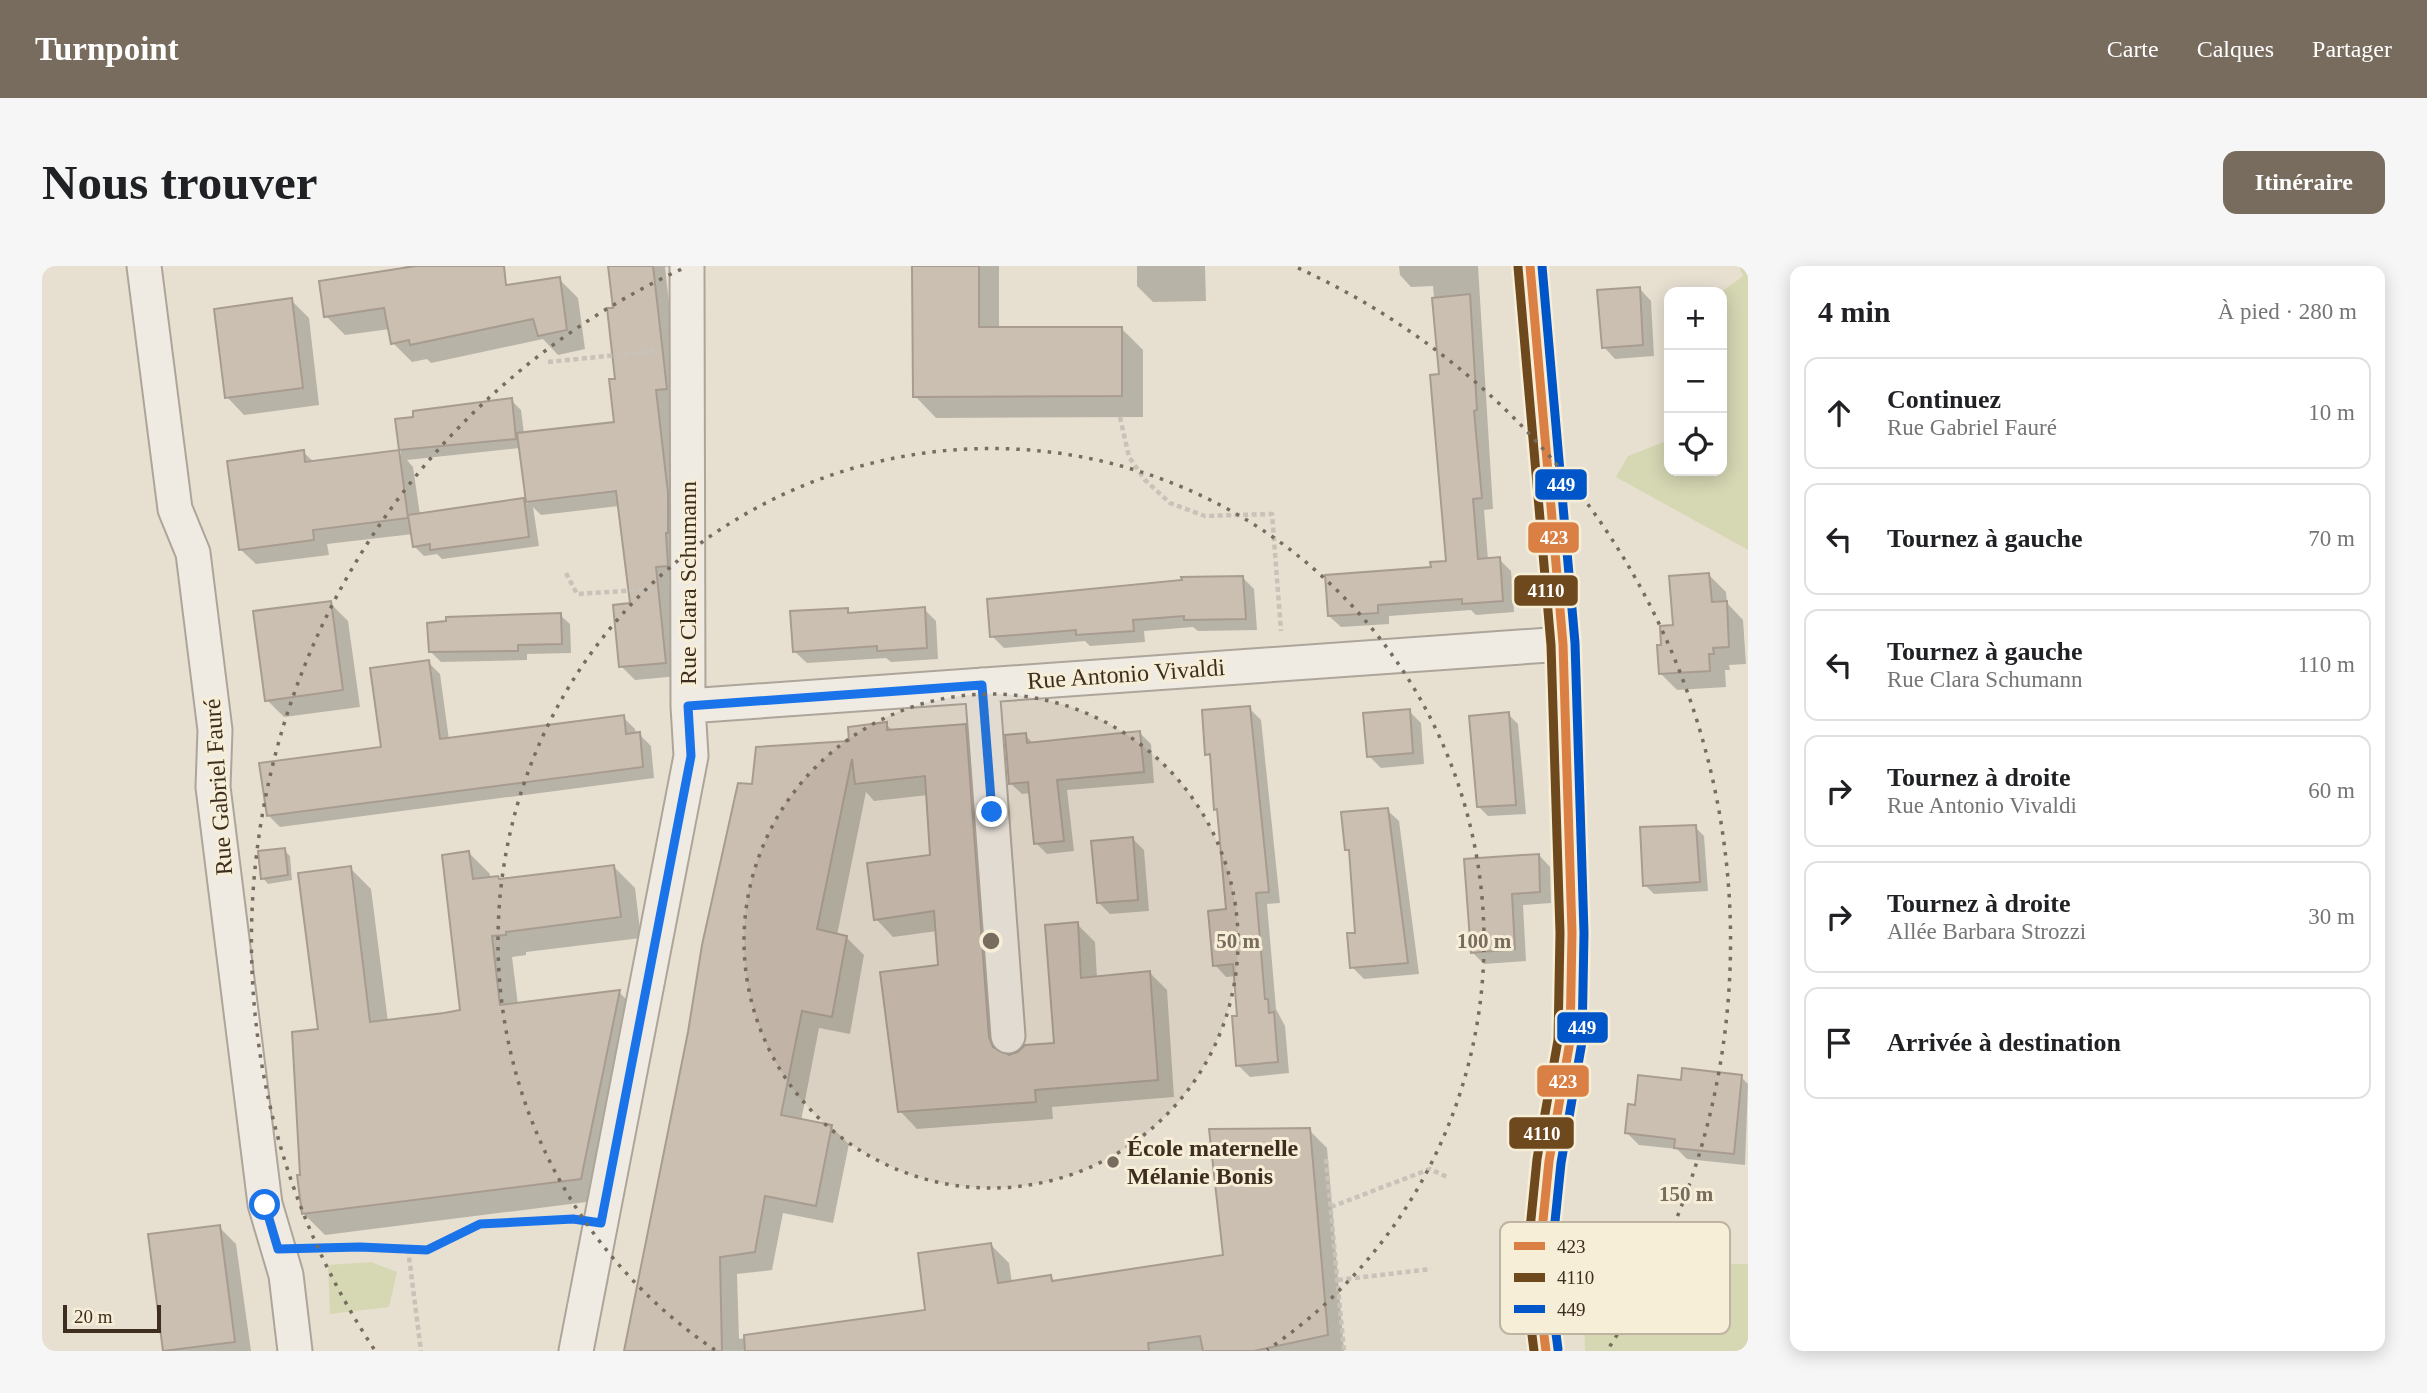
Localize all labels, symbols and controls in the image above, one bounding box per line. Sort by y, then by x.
text: Turnpoint [35,31,179,67]
text: Carte [2107,36,2159,62]
text: Calques [2197,36,2274,62]
text: Partager [2312,36,2392,62]
button: Itinéraire [2223,151,2385,214]
text: Nous trouver [42,155,317,210]
map controls [1664,287,1727,476]
button: + [1664,287,1727,350]
text: 4 min [1818,295,1891,328]
text: À pied · 280 m [2218,299,2357,324]
button: − [1664,350,1727,413]
text: Continuez [1887,385,2001,414]
icon: ahead [1820,394,1858,432]
text: 10 m [2308,400,2355,425]
button: locate [1664,413,1727,476]
text: Rue Gabriel Fauré [1887,415,2057,440]
line badge: 449 [1534,468,1588,501]
text: 449 [1547,474,1575,495]
street label: Rue Clara Schumann [675,481,701,685]
icon: left [1820,520,1858,558]
line badge: 423 [1527,521,1580,554]
text: Tournez à gauche [1887,524,2083,553]
text: 70 m [2308,526,2355,551]
text: 423 [1540,527,1568,548]
line badge: 4110 [1513,574,1579,607]
text: 4110 [1528,580,1564,601]
text: Tournez à gauche [1887,637,2083,666]
icon: left [1820,646,1858,684]
text: 110 m [2298,652,2355,677]
street label: Rue Antonio Vivaldi [1026,654,1226,694]
text: Rue Clara Schumann [1887,667,2082,692]
street label: Rue Gabriel Fauré [199,698,237,876]
text: Tournez à droite [1887,763,2070,792]
icon: right [1820,772,1858,810]
text: 60 m [2308,778,2355,803]
text: Rue Antonio Vivaldi [1887,793,2077,818]
route end [976,796,1007,827]
text: Tournez à droite [1887,889,2070,918]
icon: right [1820,898,1858,936]
text: 30 m [2308,904,2355,929]
text: Allée Barbara Strozzi [1887,919,2086,944]
centre of rings [979,929,1003,953]
text: 50 m [1216,929,1260,953]
text: 100 m [1457,929,1512,953]
line badge: 449 [1556,1011,1609,1044]
text: 449 [1568,1017,1596,1038]
icon: arrive [1820,1024,1858,1062]
text: Arrivée à destination [1887,1028,2121,1057]
line badge: 423 [1536,1064,1590,1098]
text: 423 [1549,1071,1577,1092]
line badge: 4110 [1508,1116,1575,1150]
text: 4110 [1524,1123,1560,1144]
place label: École maternelle Mélanie Bonis [1127,1135,1299,1189]
marker: École maternelle Mélanie Bonis [1105,1154,1121,1170]
text: 150 m [1659,1182,1714,1206]
route start [249,1189,280,1220]
legend [1500,1222,1730,1334]
text: 423 [1557,1236,1586,1257]
text: 4110 [1557,1267,1594,1288]
text: 449 [1557,1299,1586,1320]
scale bar [63,1302,161,1334]
text: 20 m [74,1306,113,1327]

